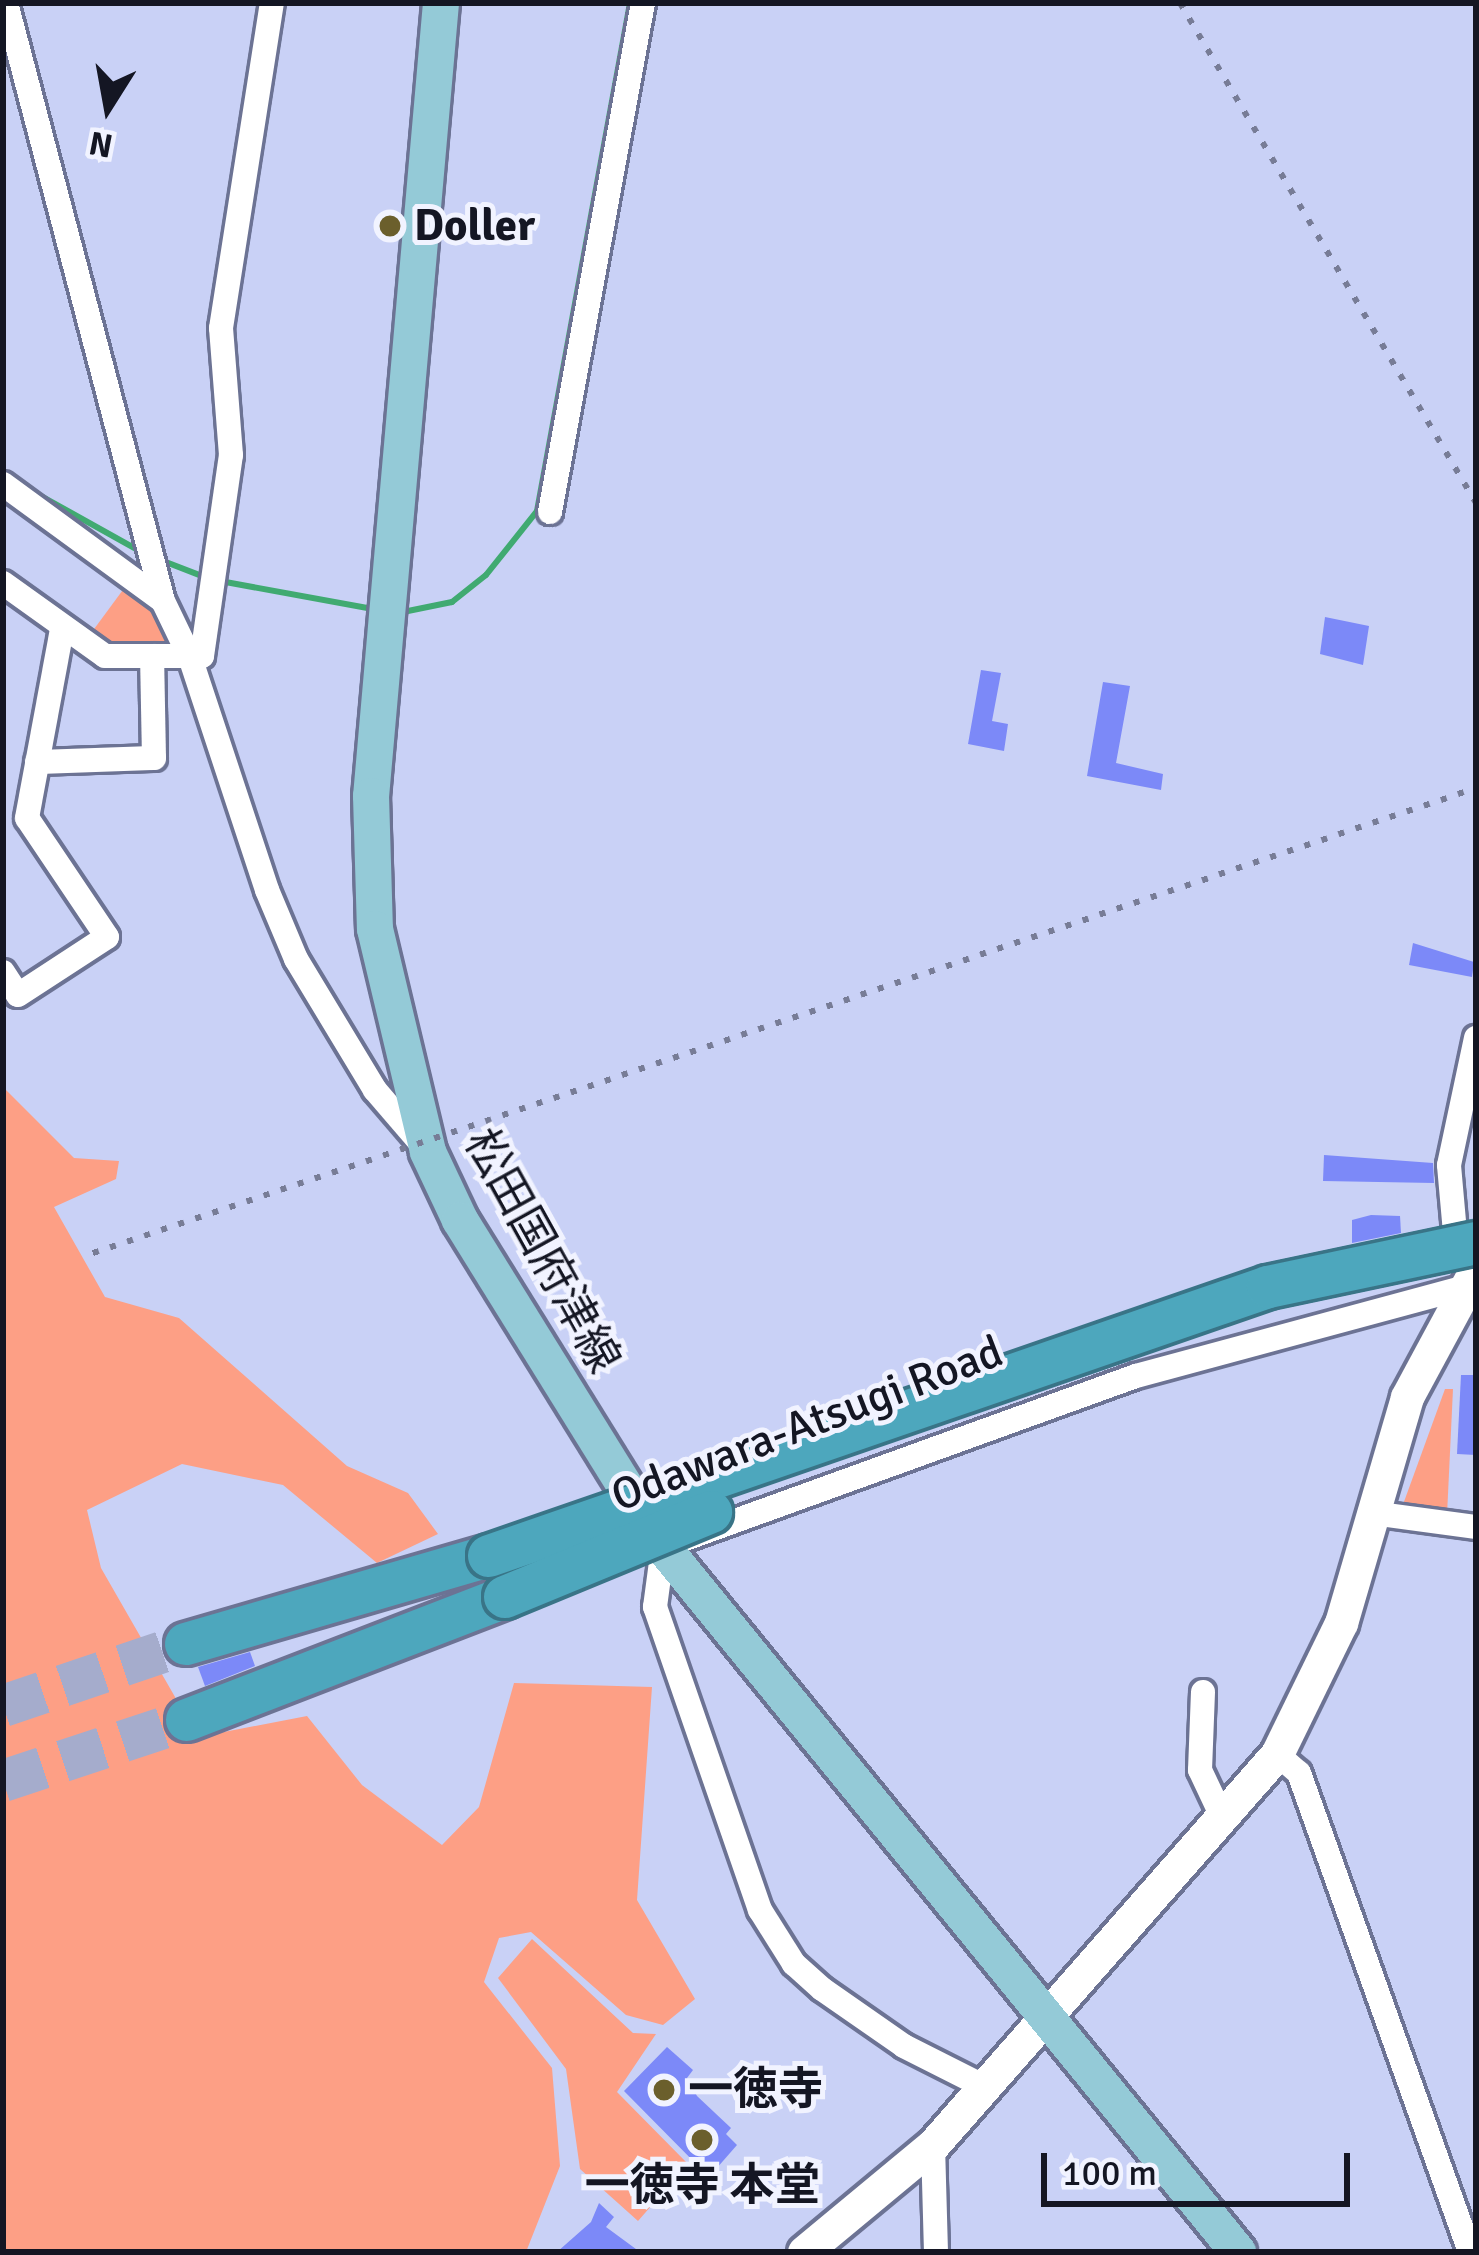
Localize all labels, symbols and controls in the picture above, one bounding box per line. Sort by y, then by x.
north arrow [48,48,168,168]
text: N [86,122,116,166]
place label: Doller [414,199,535,253]
marker: Doller [377,213,403,239]
street label: 松田国府津線 [453,1120,631,1382]
street label: Odawara-Atsugi Road [604,1325,1010,1523]
place label: 一徳寺 [688,2063,823,2117]
marker: 一徳寺 [651,2077,677,2103]
marker: 一徳寺 本堂 [689,2127,715,2153]
scale bar [1047,2129,1356,2203]
text: 100 m [1062,2151,1157,2196]
place label: 一徳寺 本堂 [585,2159,819,2213]

